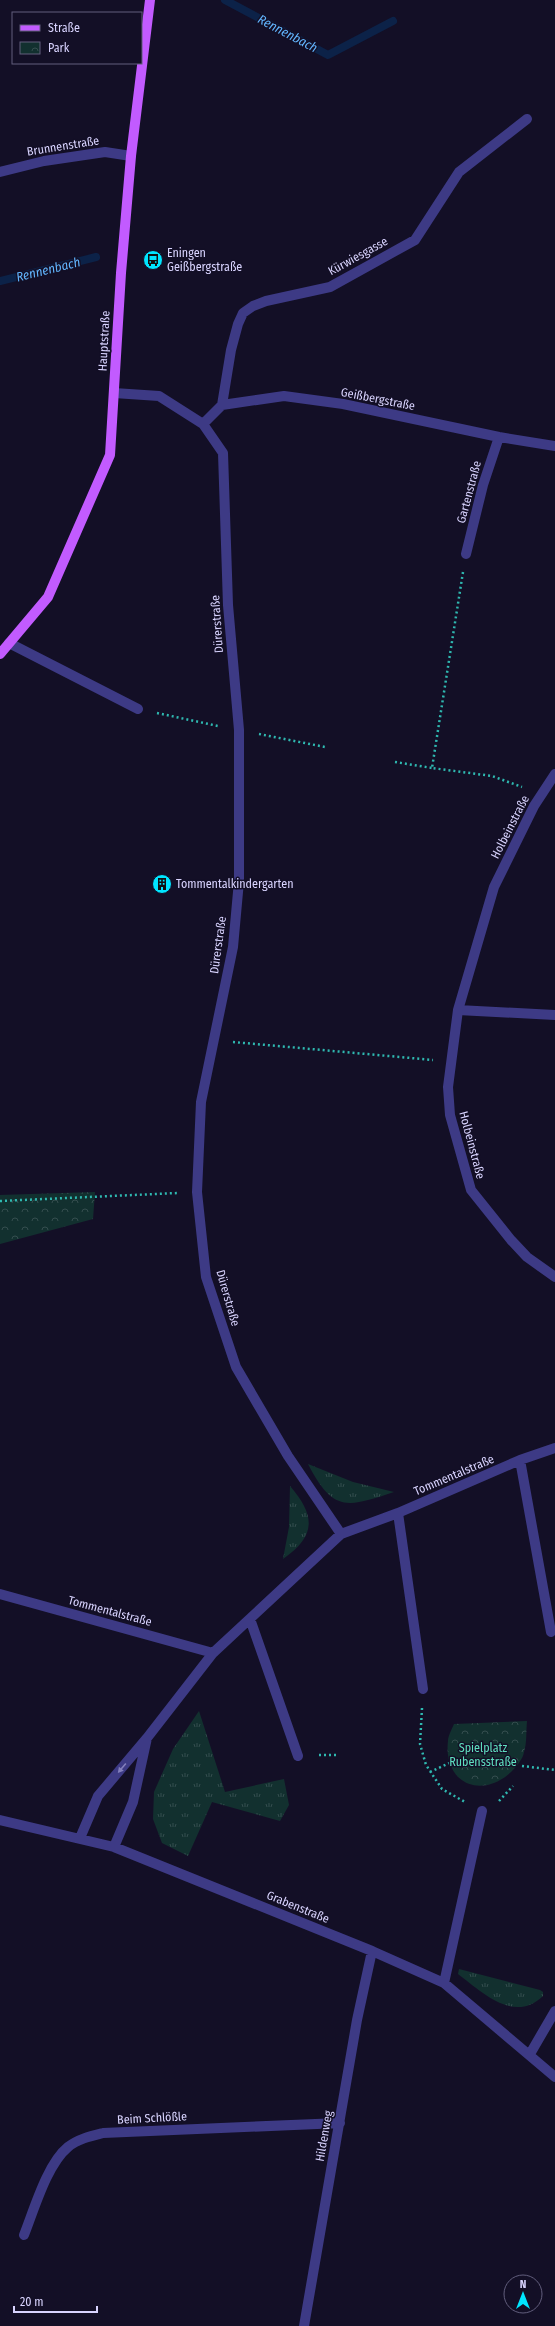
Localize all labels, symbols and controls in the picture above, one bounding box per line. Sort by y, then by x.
water label: Rennenbach [255,11,320,55]
legend [12,12,142,64]
text: Straße [48,21,80,35]
text: Park [48,41,70,55]
street label: Brunnenstraße [26,133,100,159]
street label: Kürwiesgasse [326,234,390,278]
place label: Eningen Geißbergstraße [167,246,242,274]
bus stop icon: Eningen Geißbergstraße [142,249,164,271]
water label: Rennenbach [15,254,82,285]
street label: Hauptstraße [95,310,113,372]
street label: Geißbergstraße [340,385,416,413]
street label: Gartenstraße [454,459,484,525]
street label: Dürerstraße [208,594,226,653]
street label: Holbeinstraße [488,793,532,861]
building icon: Tommentalkindergarten [151,873,173,895]
place label: Tommentalkindergarten [176,877,293,891]
street label: Dürerstraße [207,915,229,975]
street label: Holbeinstraße [456,1110,488,1180]
street label: Dürerstraße [213,1268,243,1328]
street label: Tommentalstraße [412,1452,496,1498]
street label: Tommentalstraße [67,1593,153,1629]
park label: Spielplatz Rubensstraße [449,1741,517,1769]
one-way arrow [117,1762,126,1773]
street label: Grabenstraße [265,1888,331,1926]
street label: Beim Schlößle [117,2109,187,2127]
street label: Hildenweg [313,2109,335,2163]
north arrow [503,2274,543,2314]
text: N [520,2278,526,2291]
scale bar [14,2288,97,2314]
text: 20 m [20,2295,44,2309]

